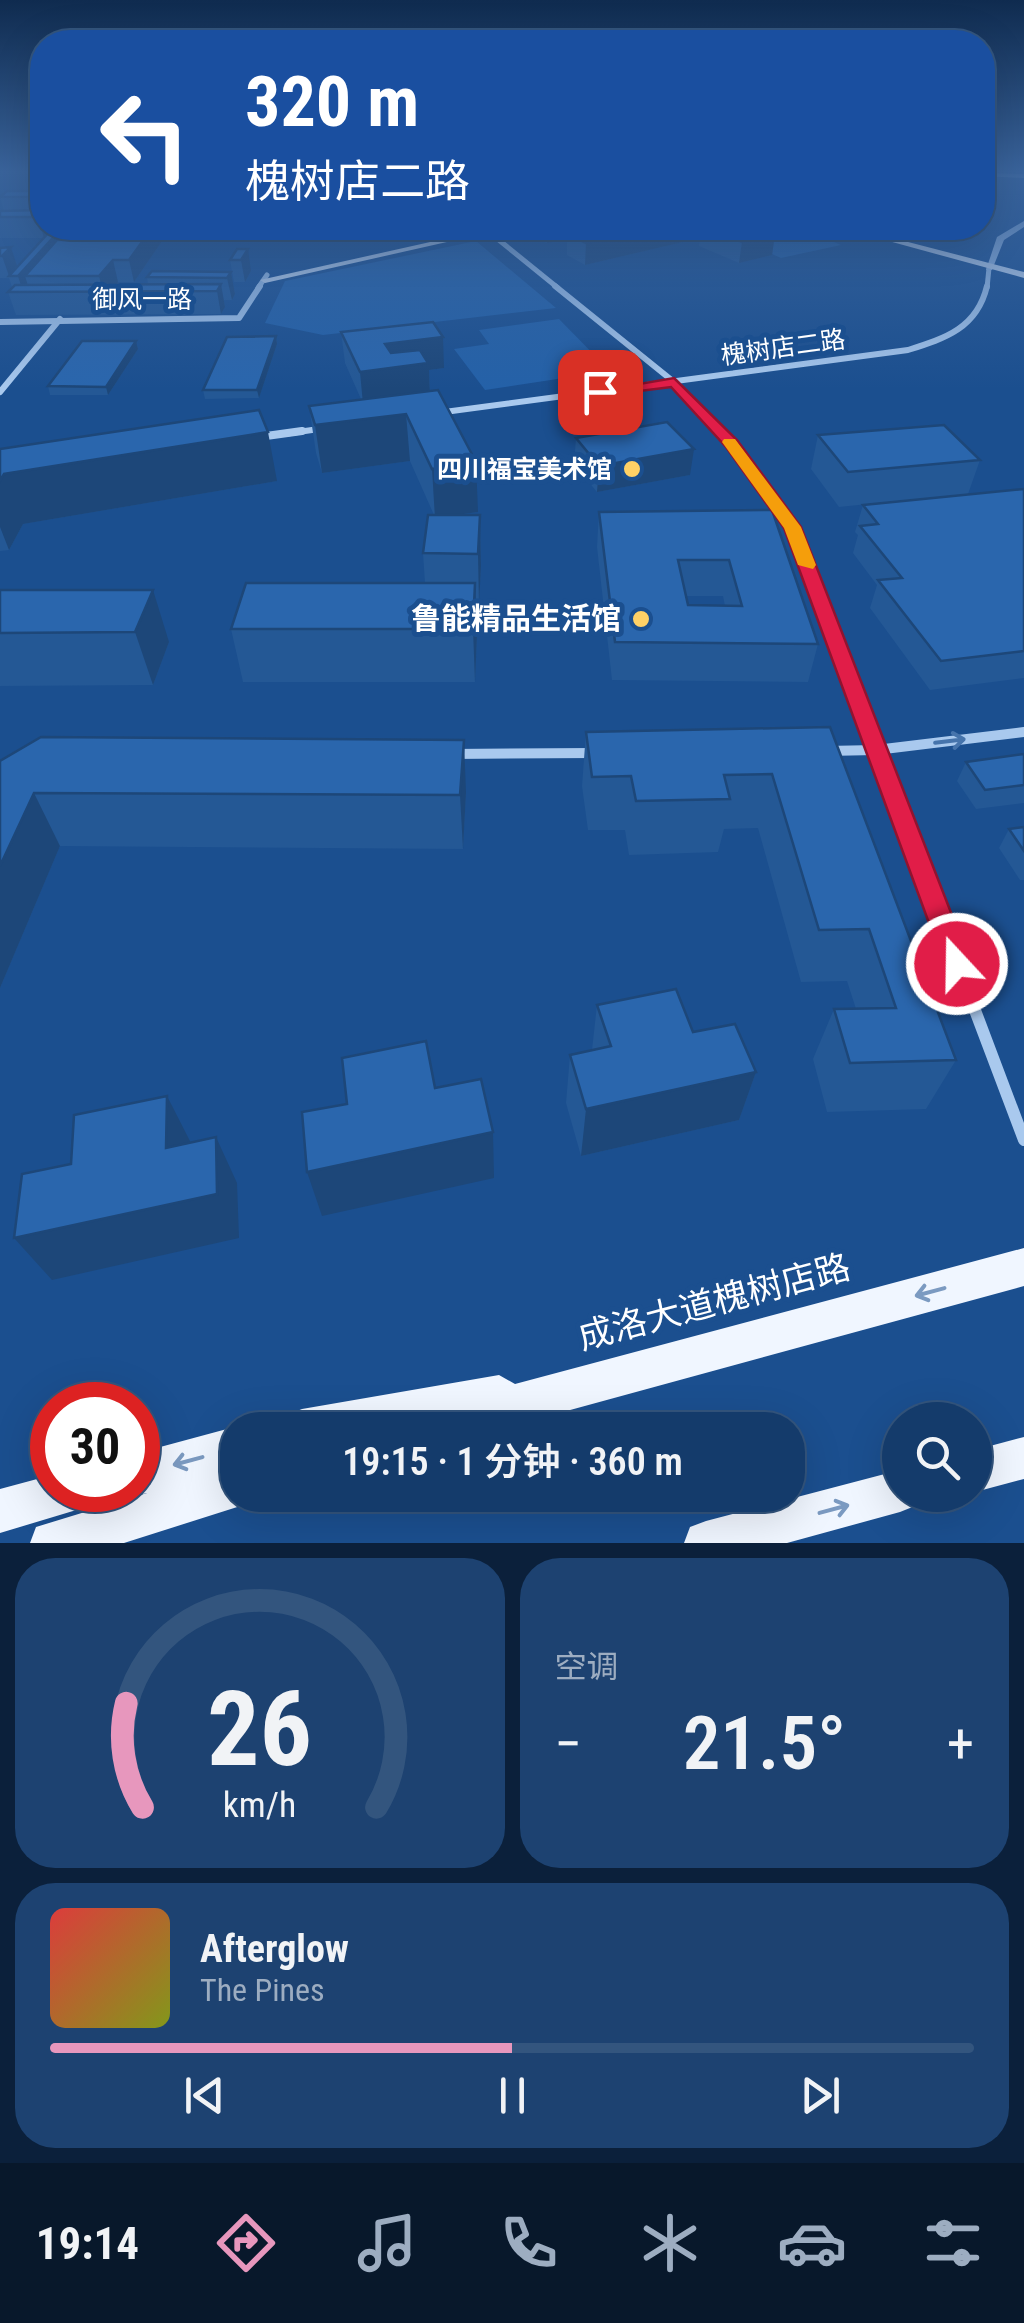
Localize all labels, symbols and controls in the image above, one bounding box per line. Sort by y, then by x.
text: 320 m [245,61,419,143]
icon: left [80,70,210,200]
text: 槐树店二路 [245,155,470,208]
street label: 御风一路 [92,285,192,314]
street label: 槐树店二路 [719,324,847,371]
pin [558,350,643,435]
icon: arrive [573,365,628,420]
place label: 四川福宝美术馆 [437,455,612,484]
marker: 四川福宝美术馆 [621,458,643,480]
place label: 鲁能精品生活馆 [411,601,621,636]
marker: 鲁能精品生活馆 [630,608,652,630]
one-way arrow [933,731,966,750]
position arrow [905,912,1009,1016]
street label: 成洛大道槐树店路 [574,1246,855,1359]
one-way arrow [915,1283,946,1302]
speed limit sign: 30 [30,1382,160,1512]
map controls [882,1402,992,1512]
button: search [882,1402,992,1512]
text: 19:15 · 1 分钟 · 360 m [342,1440,683,1484]
one-way arrow [172,1452,204,1471]
one-way arrow [818,1498,849,1517]
text: 空调 [555,1648,619,1686]
text: 26 [207,1669,312,1790]
text: 21.5° [683,1699,846,1787]
text: − [555,1712,582,1776]
text: + [947,1712,974,1776]
text: km/h [223,1784,297,1826]
text: Afterglow [200,1927,349,1971]
text: The Pines [200,1971,325,2009]
icon: previous [177,2068,232,2123]
icon: pause [485,2068,540,2123]
icon: next [793,2068,848,2123]
icon: directions [211,2208,281,2278]
icon: music [352,2208,422,2278]
icon: phone [494,2208,564,2278]
icon: climate [635,2208,705,2278]
icon: car [777,2208,847,2278]
icon: filters [918,2208,988,2278]
text: 19:14 [36,2217,139,2270]

